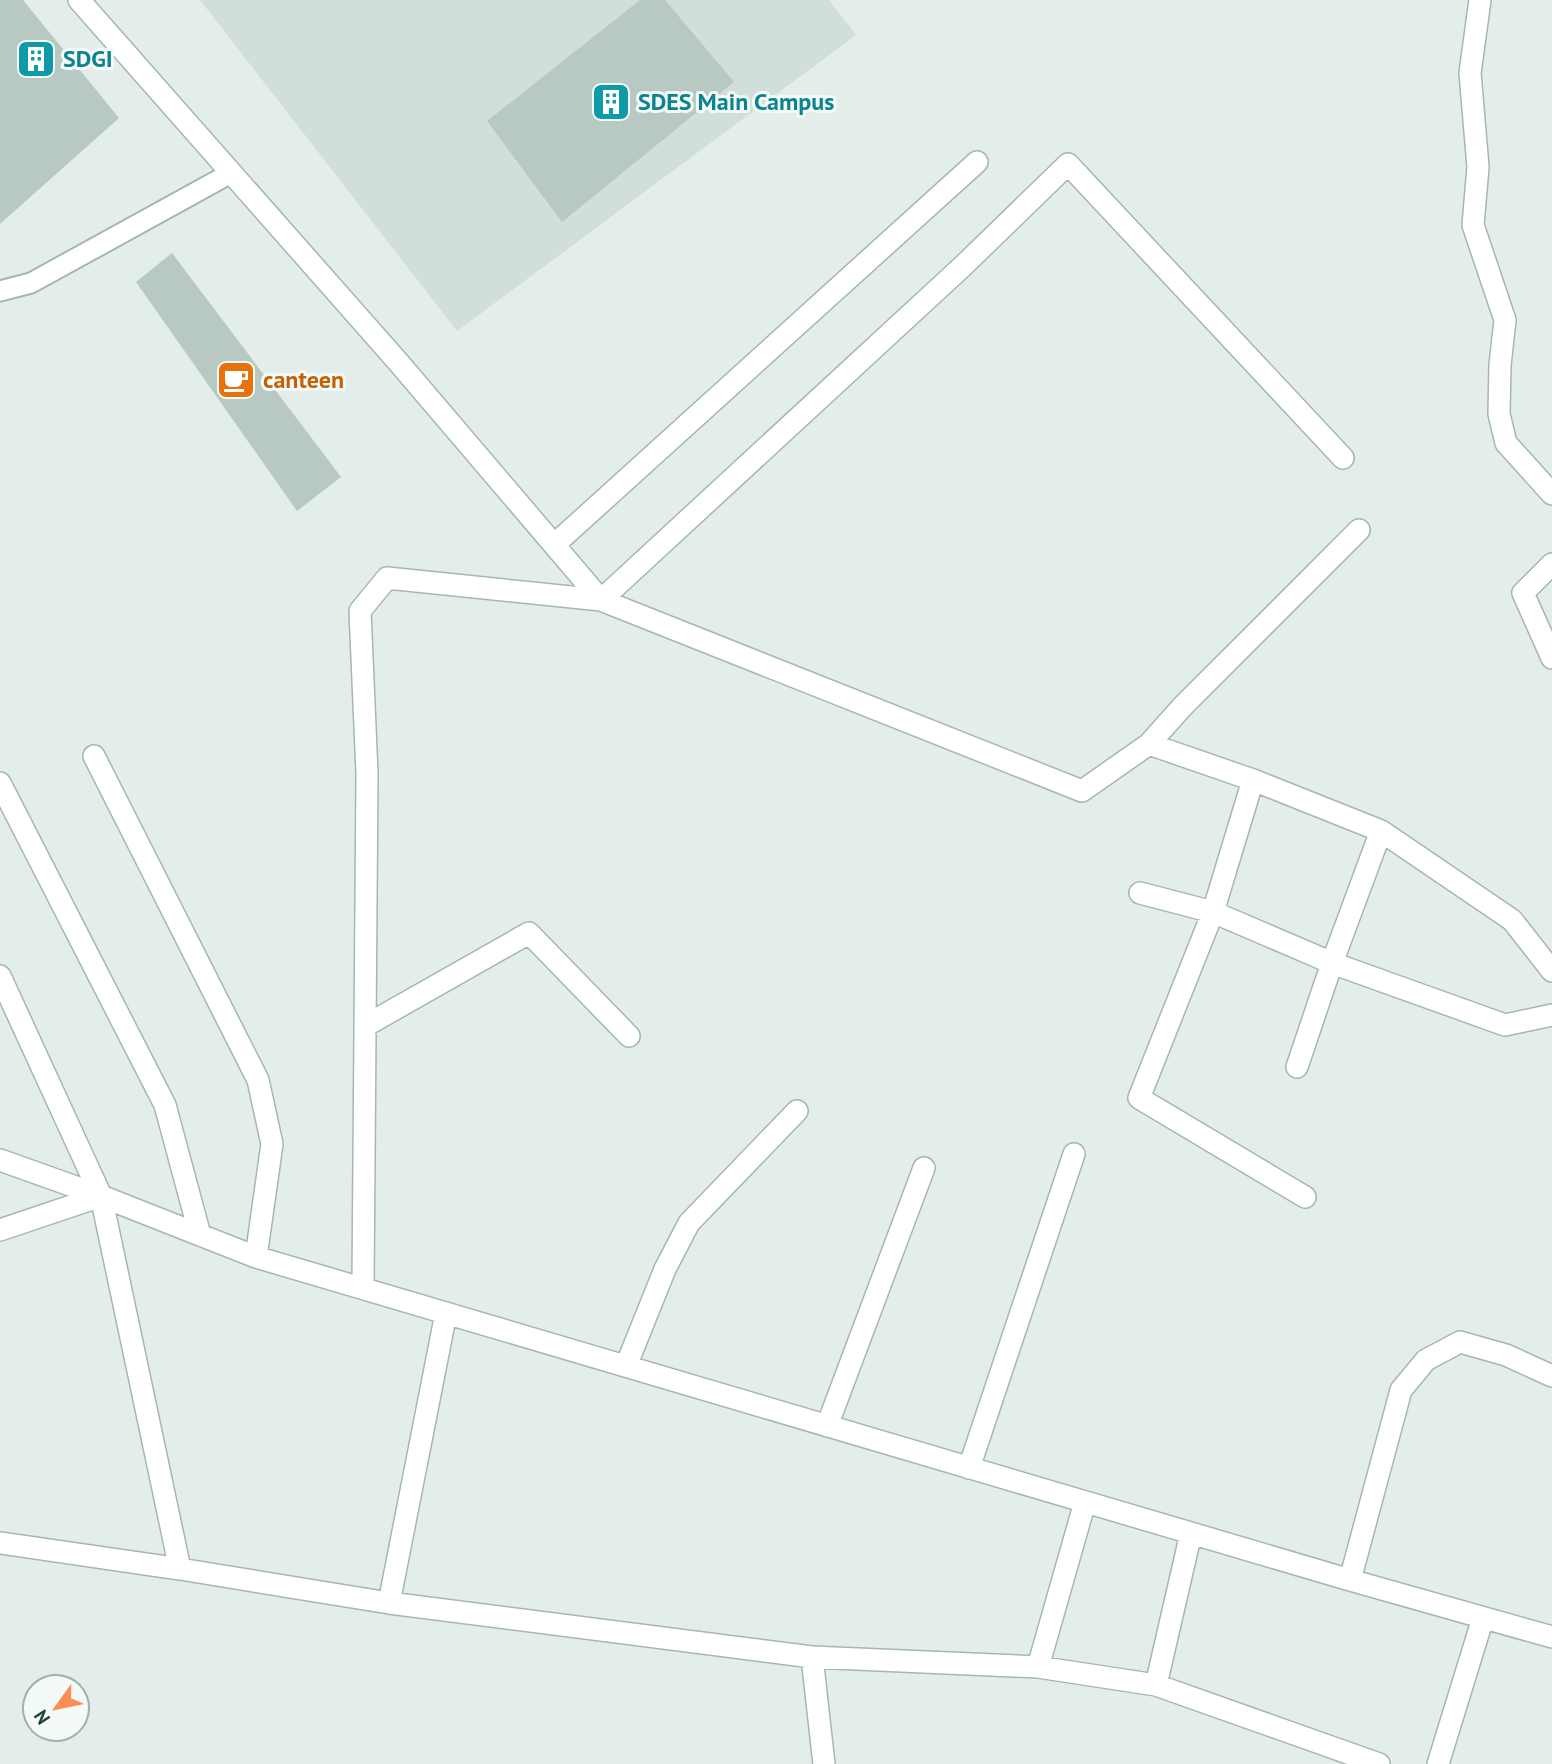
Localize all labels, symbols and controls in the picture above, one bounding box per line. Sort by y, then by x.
building icon: SDGI [15,38,57,80]
place label: SDGI [63,43,113,74]
building icon: SDES Main Campus [590,81,632,123]
place label: SDES Main Campus [638,86,834,117]
cafe icon: canteen [215,359,257,401]
place label: canteen [263,364,344,395]
north arrow [21,1673,91,1743]
text: N [28,1705,55,1729]

